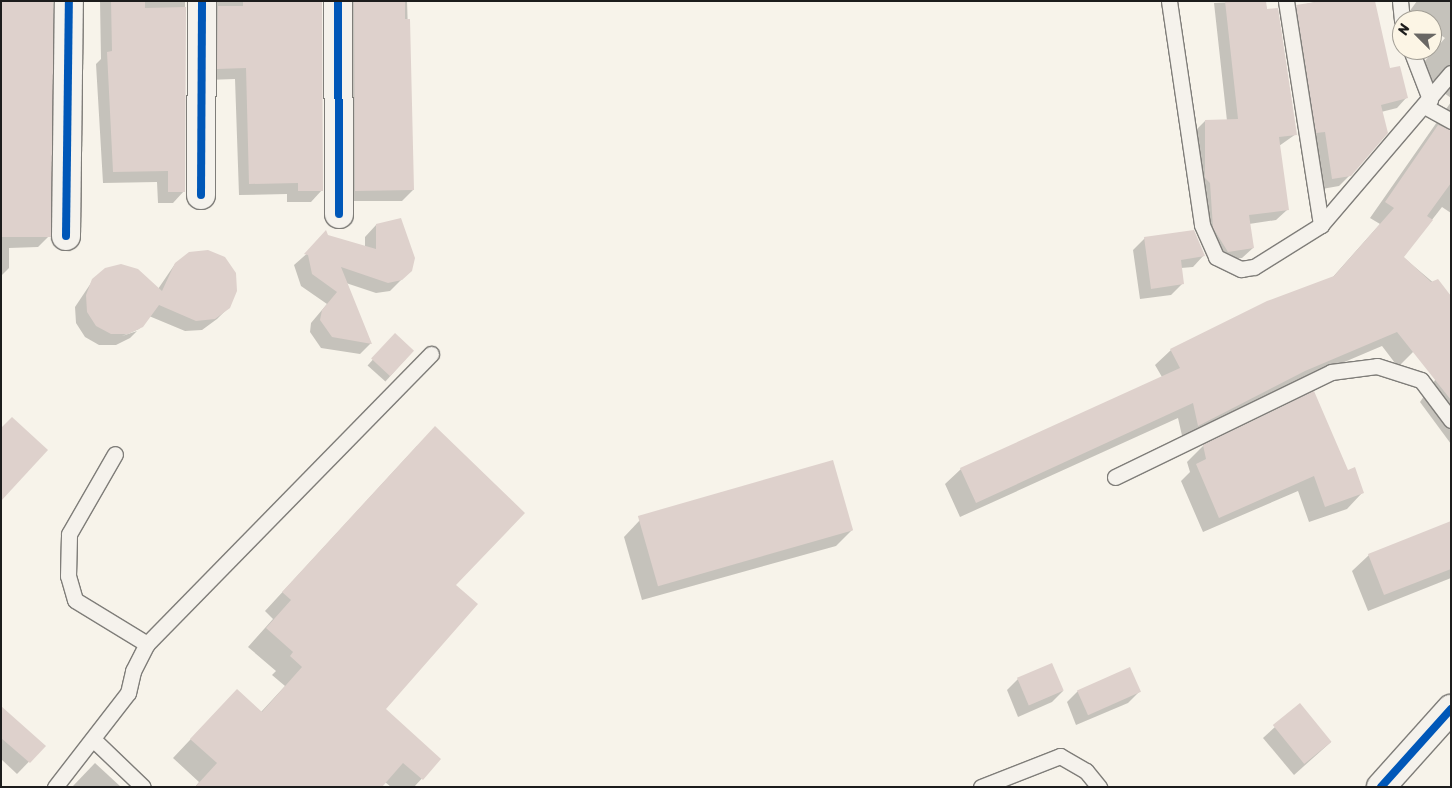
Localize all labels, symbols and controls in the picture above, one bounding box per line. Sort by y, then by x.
north arrow [1392,10,1442,60]
text: N [1390,20,1417,39]

